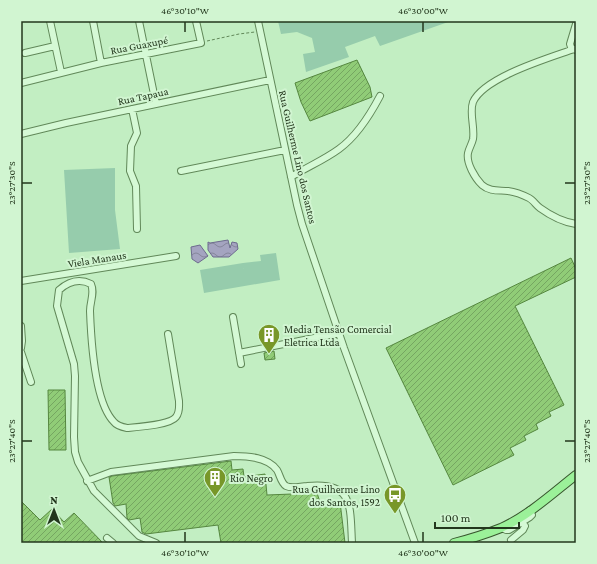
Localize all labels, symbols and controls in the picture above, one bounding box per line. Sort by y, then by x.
text: 46°30'10"W [161,5,210,16]
text: 46°30'00"W [398,5,449,16]
street label: Rua Guaxupé [109,34,169,57]
street label: Rua Tapaua [117,85,170,108]
street label: Rua Guilherme Lino dos Santos [277,89,319,225]
text: 23°27'30"S [6,161,17,205]
text: 23°27'30"S [581,161,592,205]
street label: Viela Manaus [67,248,127,270]
building icon: Media Tensão Comercial Eletrica Ltda [256,322,282,355]
place label: Media Tensão Comercial Eletrica Ltda [284,323,392,348]
text: 23°27'40"S [6,419,17,463]
text: 23°27'40"S [581,419,592,463]
building icon: Rio Negro [202,465,228,498]
place label: Rio Negro [230,472,273,485]
bus stop icon: Rua Guilherme Lino dos Santos, 1592 [382,482,408,515]
place label: Rua Guilherme Lino dos Santos, 1592 [292,483,381,509]
north arrow [34,490,74,530]
text: N [50,494,58,506]
scale bar [435,504,519,530]
text: 100 m [441,511,471,525]
text: 46°30'10"W [161,547,210,558]
text: 46°30'00"W [398,547,449,558]

